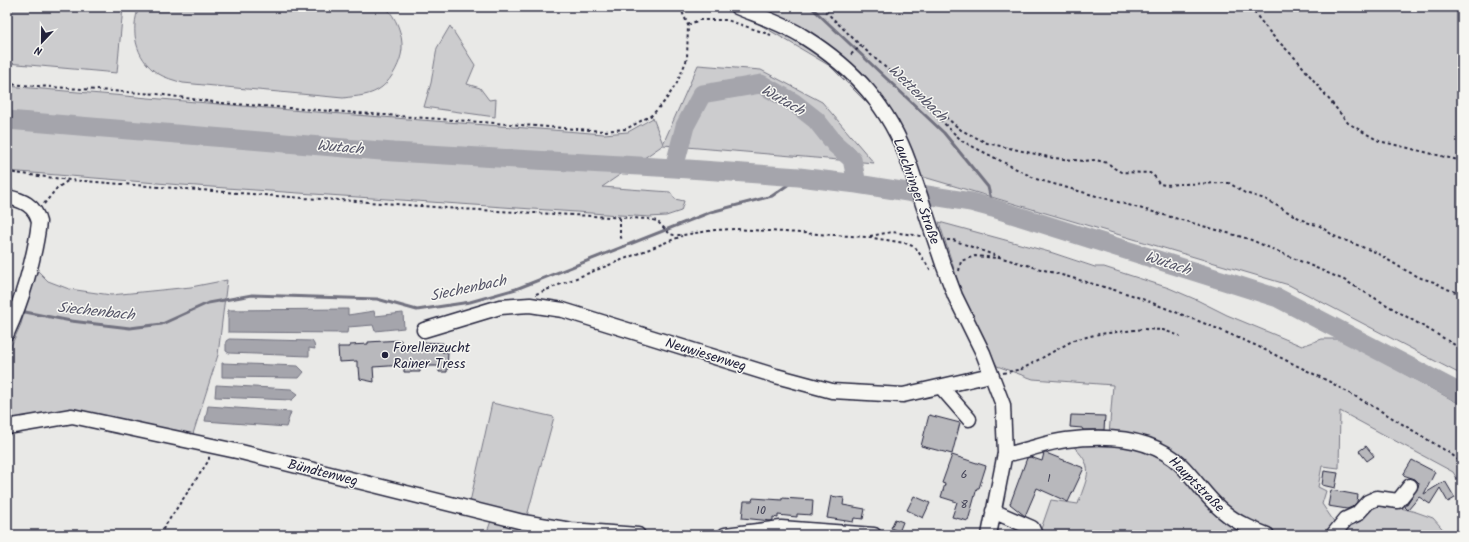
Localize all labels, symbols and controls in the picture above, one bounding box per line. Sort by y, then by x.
north arrow [22,22,62,62]
text: N [32,41,45,60]
water label: Wettenbach [882,59,954,130]
water label: Wutach [756,79,810,124]
water label: Wutach [316,134,366,162]
street label: Lauchringer Straße [887,135,946,248]
water label: Wutach [1142,245,1195,283]
water label: Siechenbach [428,269,510,309]
water label: Siechenbach [56,296,138,328]
street label: Neuwiesenweg [662,332,749,378]
place label: Forellenzucht Rainer Tress [393,337,471,375]
marker: Forellenzucht Rainer Tress [380,350,390,360]
street label: Hauptstraße [1163,452,1230,518]
street label: Bündtenweg [285,454,360,492]
house number: 6 [961,465,967,484]
house number: 1 [1047,469,1051,488]
house number: 8 [960,495,968,514]
house number: 10 [756,501,766,520]

